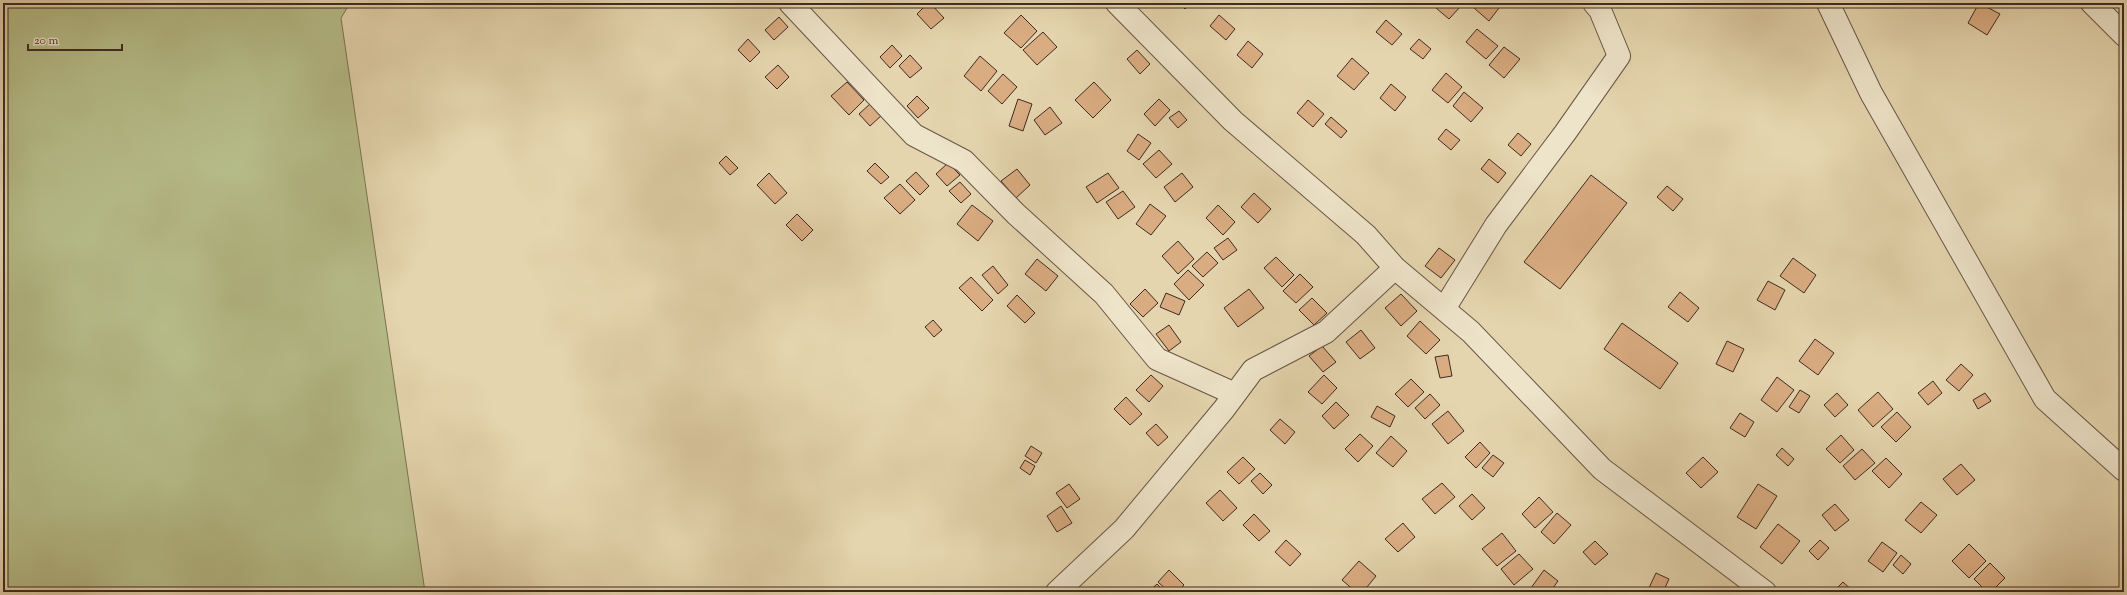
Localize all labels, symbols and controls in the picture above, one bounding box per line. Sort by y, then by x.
scale bar [28,26,122,52]
text: 20 m [34,32,59,50]

